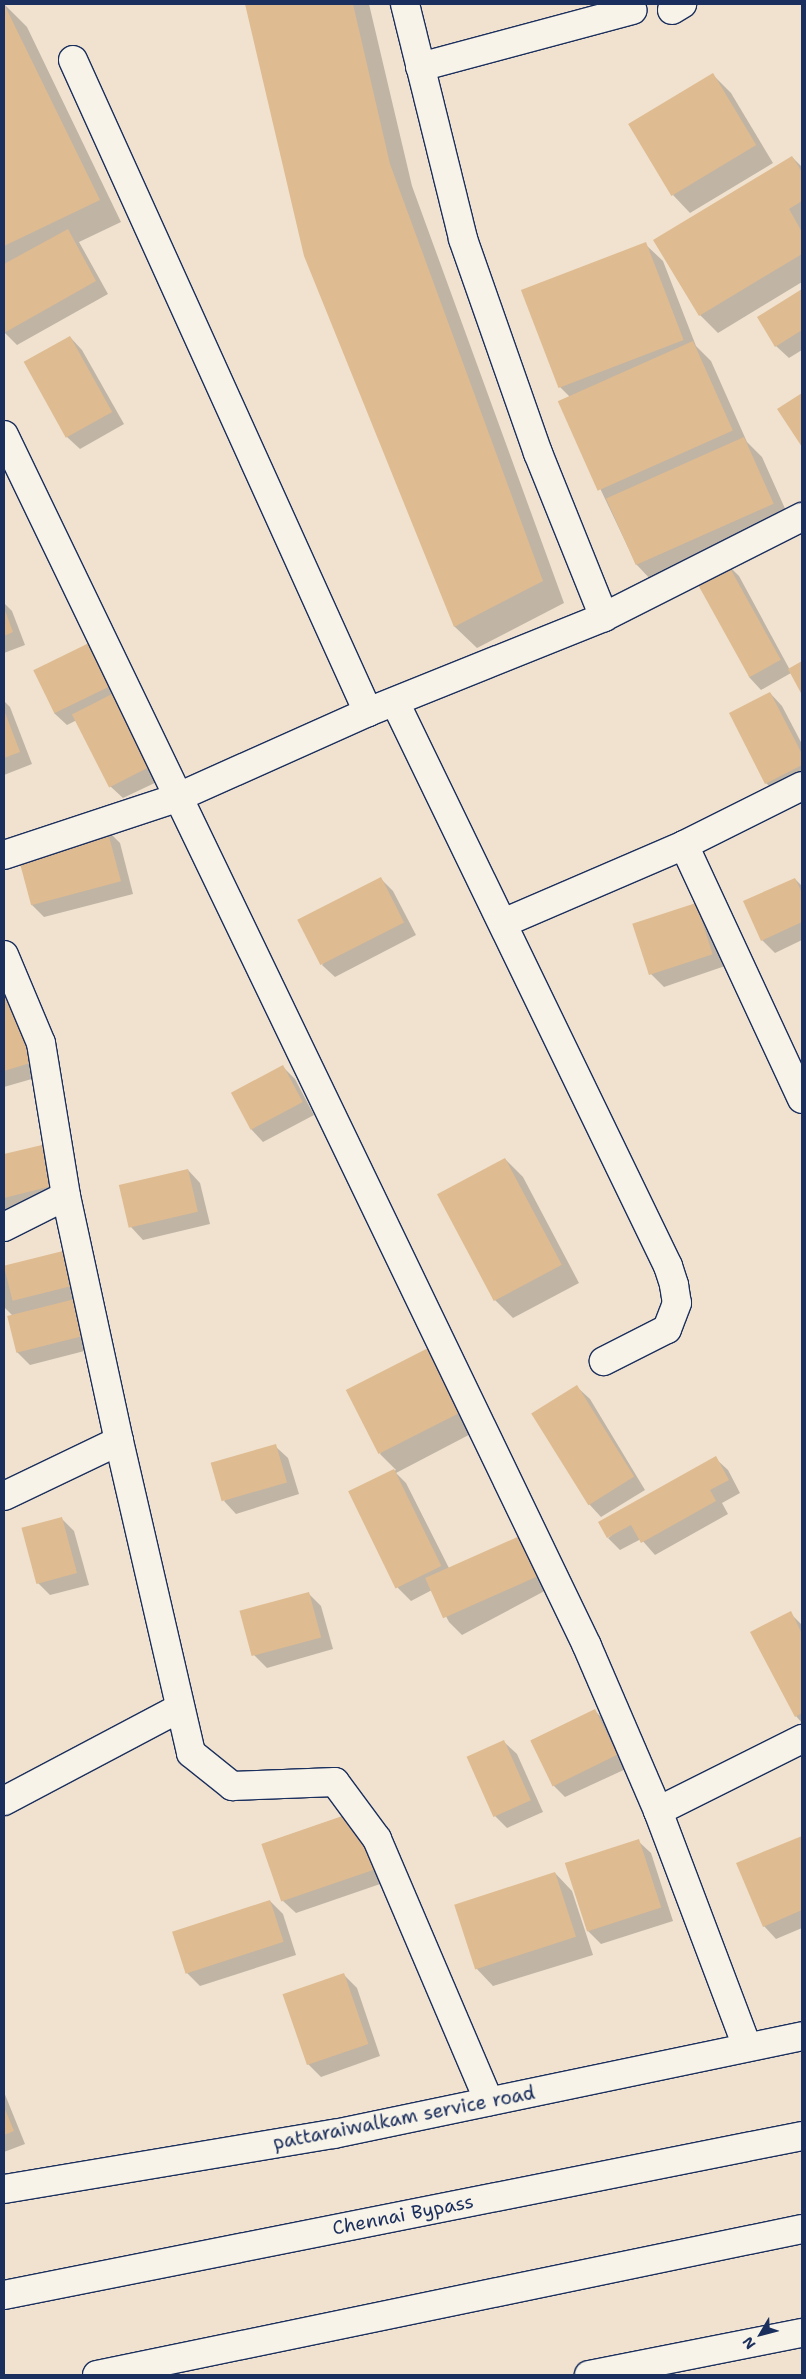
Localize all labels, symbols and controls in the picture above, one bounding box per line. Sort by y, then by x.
street label: pattaraiwalkam service road [271,2081,537,2155]
street label: Chennai Bypass [330,2190,476,2240]
north arrow [736,2309,786,2359]
text: N [738,2333,760,2353]

